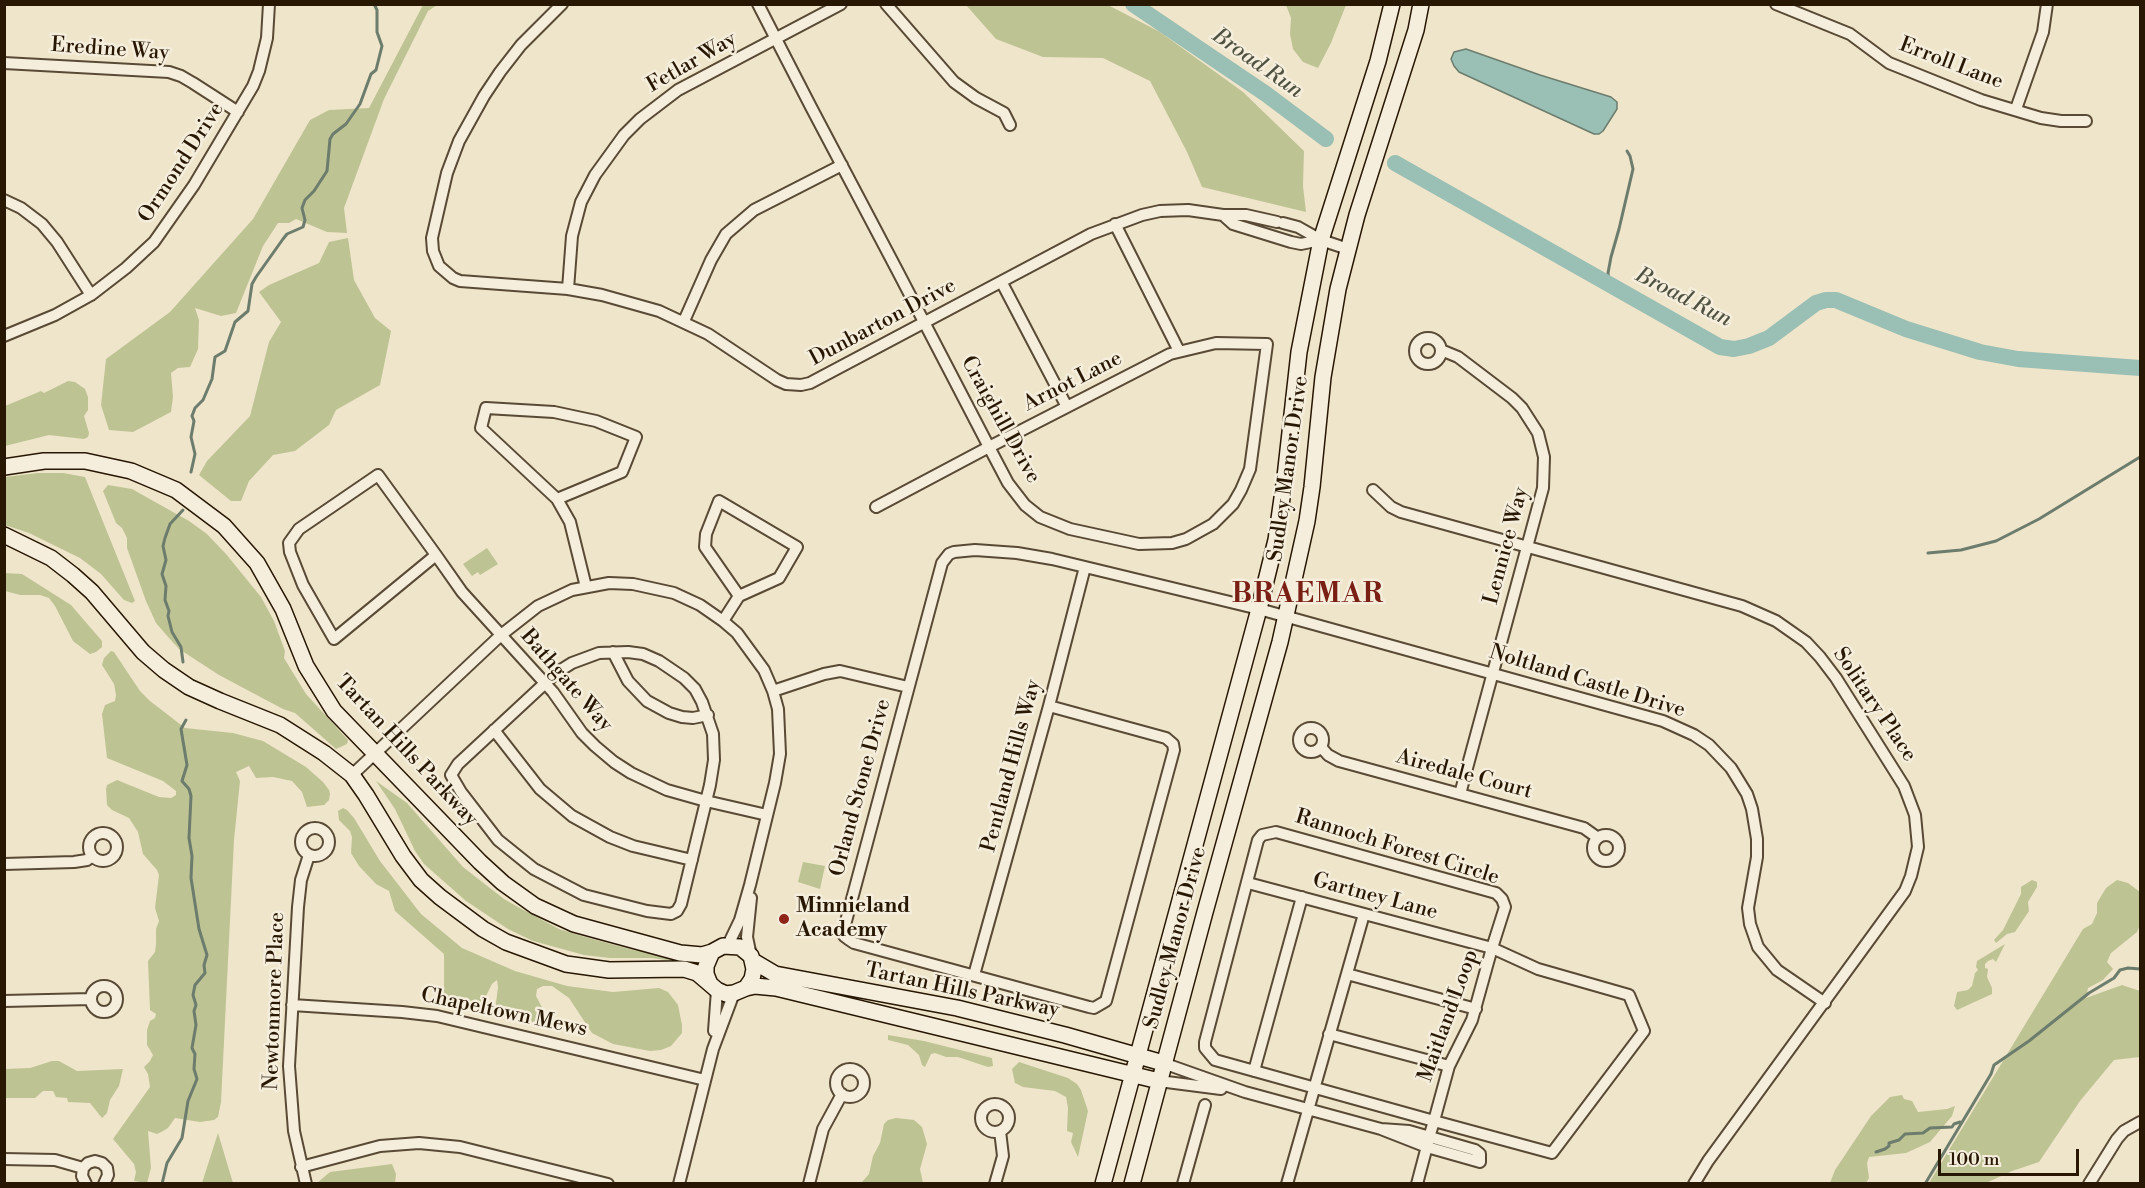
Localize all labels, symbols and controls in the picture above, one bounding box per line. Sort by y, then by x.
water label: Broad Run [1207,23,1307,105]
street label: Fetlar Way [643,27,741,99]
street label: Eredine Way [50,33,170,67]
street label: Erroll Lane [1896,33,2006,95]
street label: Ormond Drive [134,98,230,228]
water label: Broad Run [1630,262,1736,334]
street label: Dunbarton Drive [805,274,961,372]
street label: Arnot Lane [1019,346,1127,418]
street label: Craighill Drive [955,352,1045,488]
street label: Sudley Manor Drive [1263,374,1315,564]
street label: Lennice Way [1479,485,1535,607]
district label: BRAEMAR [1232,580,1384,612]
street label: Bathgate Way [515,625,617,737]
street label: Noltland Castle Drive [1486,640,1688,724]
street label: Solitary Place [1827,643,1921,767]
street label: Tartan Hills Parkway [329,670,483,832]
street label: Pentland Hills Way [977,677,1047,855]
street label: Orland Stone Drive [825,696,897,880]
street label: Airedale Court [1393,745,1535,805]
street label: Rannoch Forest Circle [1292,805,1502,891]
street label: Sudley Manor Drive [1140,844,1212,1032]
street label: Gartney Lane [1310,868,1440,926]
place label: Minnieland Academy [796,894,910,944]
street label: Newtonmore Place [259,911,291,1091]
marker: Minnieland Academy [777,912,791,926]
street label: Maitland Loop [1413,946,1485,1086]
street label: Tartan Hills Parkway [863,958,1061,1024]
street label: Chapeltown Mews [418,983,590,1043]
scale bar [1941,1137,2082,1175]
text: 100 m [1949,1148,2000,1171]

